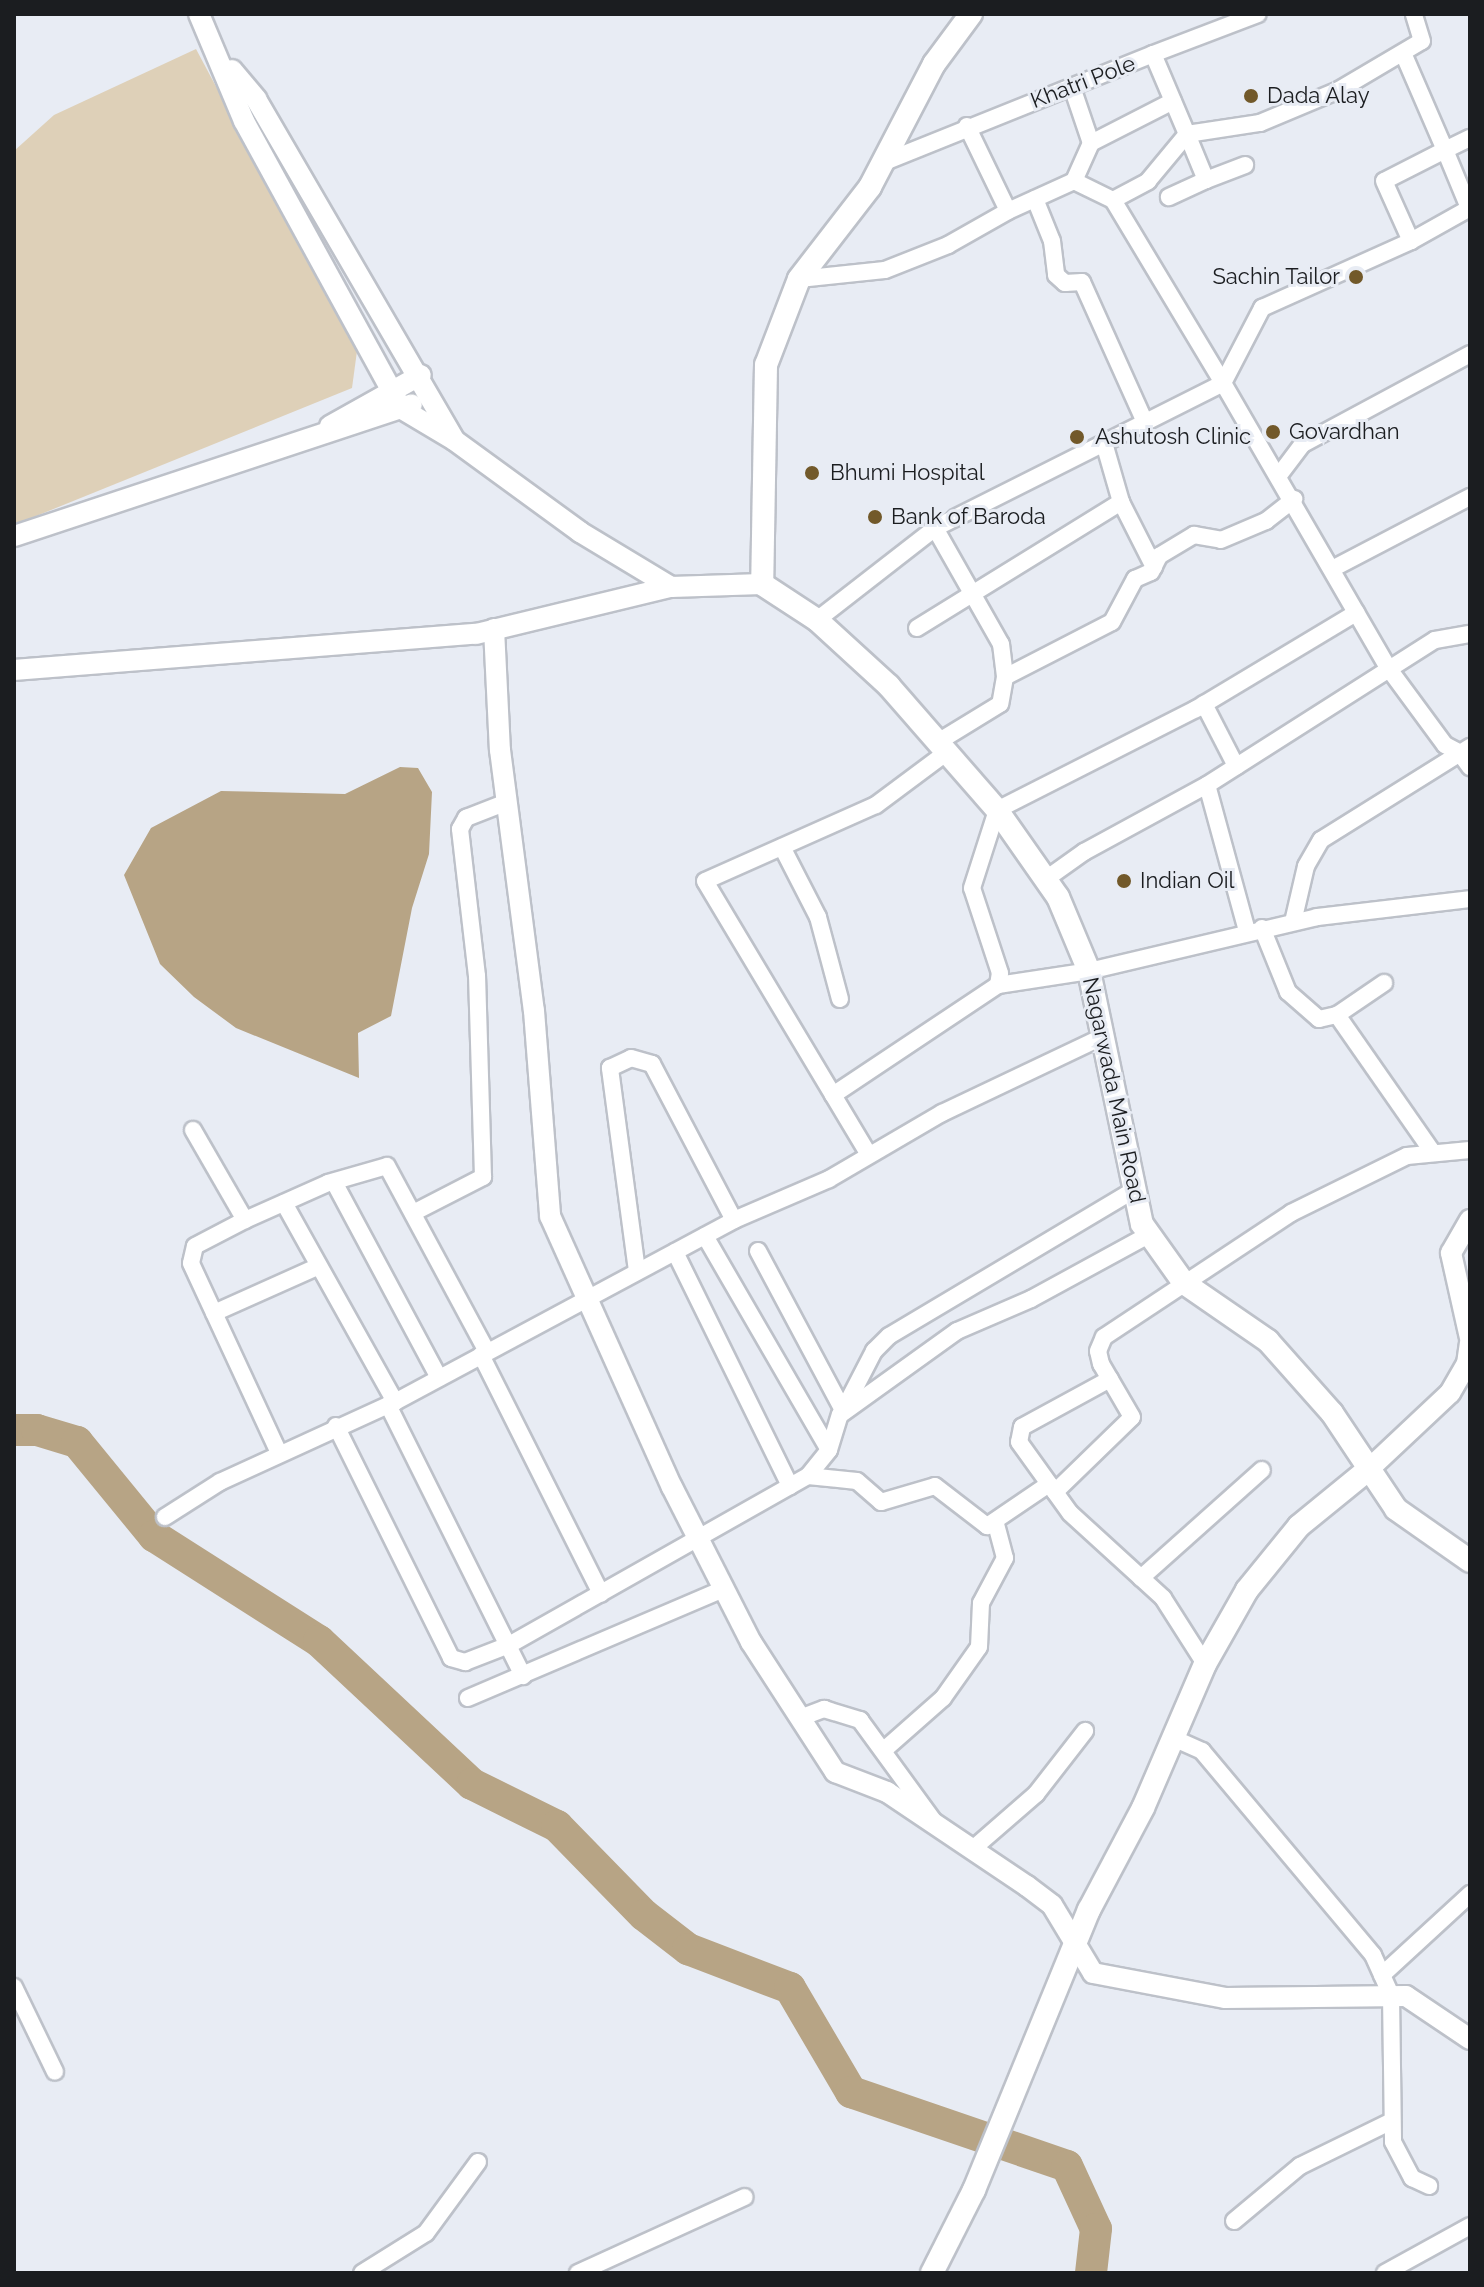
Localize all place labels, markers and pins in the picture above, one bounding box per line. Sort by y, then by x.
place label: Dada Alay [1267,83,1370,109]
marker: Dada Alay [1242,87,1260,105]
place label: Sachin Tailor [1212,264,1340,290]
marker: Sachin Tailor [1347,268,1365,286]
place label: Govardhan [1289,419,1400,445]
marker: Govardhan [1264,423,1282,441]
place label: Ashutosh Clinic [1095,424,1251,450]
marker: Ashutosh Clinic [1066,426,1088,448]
place label: Bhumi Hospital [830,460,985,486]
marker: Bhumi Hospital [801,462,823,484]
place label: Bank of Baroda [891,504,1046,530]
marker: Bank of Baroda [866,508,884,526]
place label: Indian Oil [1140,868,1234,894]
marker: Indian Oil [1115,872,1133,890]

